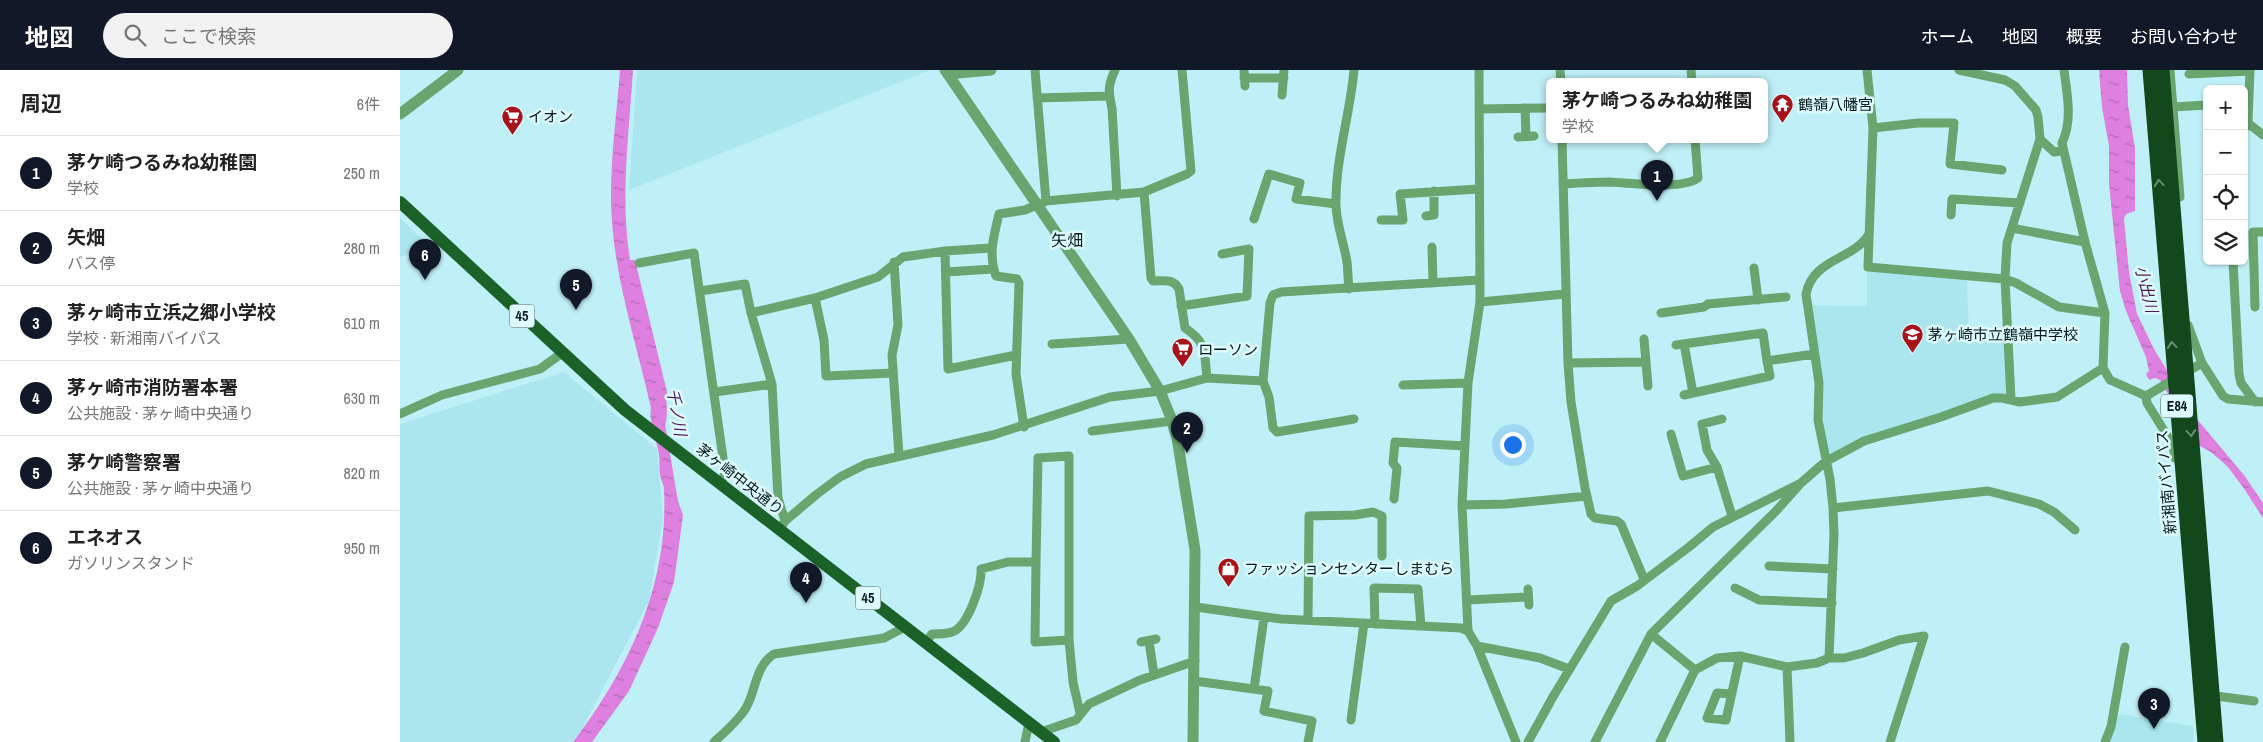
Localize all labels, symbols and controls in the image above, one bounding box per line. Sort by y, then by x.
search box [103,13,453,58]
text: 地図 [25,21,73,53]
icon: search [121,21,149,49]
text: ここで検索 [161,23,256,49]
text: ホーム [1921,24,1974,49]
text: 地図 [2002,24,2038,49]
text: 概要 [2066,24,2102,49]
text: お問い合わせ [2130,24,2238,49]
popup [1546,78,1768,143]
map controls [2203,85,2248,265]
button: + [2203,85,2248,130]
text: 茅ケ崎つるみね幼稚園 [1562,87,1752,113]
text: 周辺 [20,89,62,118]
temple icon: 鶴嶺八幡宮 [1770,92,1794,123]
text: 6件 [357,93,380,115]
place label: 鶴嶺八幡宮 [1798,94,1873,115]
supermarket icon: イオン [500,104,524,135]
place label: イオン [528,106,573,127]
text: 学校 [1562,115,1594,137]
button: − [2203,130,2248,175]
text: 茅ケ崎つるみね幼稚園 [67,149,257,175]
pin: 1 [1641,160,1673,201]
text: 1 [32,162,40,184]
text: 250 m [344,162,380,184]
button: locate [2203,175,2248,220]
text: 学校 [67,177,99,199]
one-way arrow [2154,178,2165,186]
button: layers [2203,220,2248,265]
text: 矢畑 [67,224,105,250]
district label: 矢畑 [1051,229,1083,251]
text: 2 [32,237,40,259]
text: 280 m [344,237,380,259]
pin: 6 [409,239,441,280]
text: バス停 [67,252,115,274]
water label: 小出川 [2131,263,2164,317]
pin: 5 [560,269,592,310]
text: 茅ヶ崎市立浜之郷小学校 [67,299,276,325]
road number: 45 [510,305,534,328]
text: 3 [32,312,40,334]
text: 610 m [344,312,380,334]
school or university icon: 茅ヶ崎市立鶴嶺中学校 [1900,322,1924,353]
place label: 茅ヶ崎市立鶴嶺中学校 [1928,324,2078,345]
text: 学校 · 新湘南バイパス [67,327,222,349]
supermarket icon: ローソン [1170,337,1194,368]
place label: ローソン [1198,339,1258,360]
one-way arrow [2167,340,2178,348]
text: 茅ヶ崎市消防署本署 [67,374,238,400]
water label: 千ノ川 [662,386,692,440]
text: 4 [32,387,40,409]
text: 630 m [344,387,380,409]
road number: E84 [2161,394,2193,418]
text: 公共施設 · 茅ヶ崎中央通り [67,402,254,424]
pin: 2 [1171,412,1203,453]
street label: 新湘南バイパス [2151,429,2181,535]
one-way arrow [2186,429,2197,437]
your location [1500,432,1526,458]
street label: 茅ヶ崎中央通り [692,438,788,520]
text: 茅ケ崎警察署 [67,449,181,475]
text: 5 [32,462,40,484]
text: 820 m [344,462,380,484]
text: 公共施設 · 茅ヶ崎中央通り [67,477,254,499]
text: エネオス [67,524,143,550]
text: 6 [32,537,40,559]
text: 950 m [344,537,380,559]
text: ガソリンスタンド [67,552,195,574]
shop icon: ファッションセンターしまむら [1216,556,1240,587]
place label: ファッションセンターしまむら [1244,558,1454,579]
pin: 4 [790,562,822,603]
road number: 45 [856,586,880,610]
pin: 3 [2138,688,2170,729]

